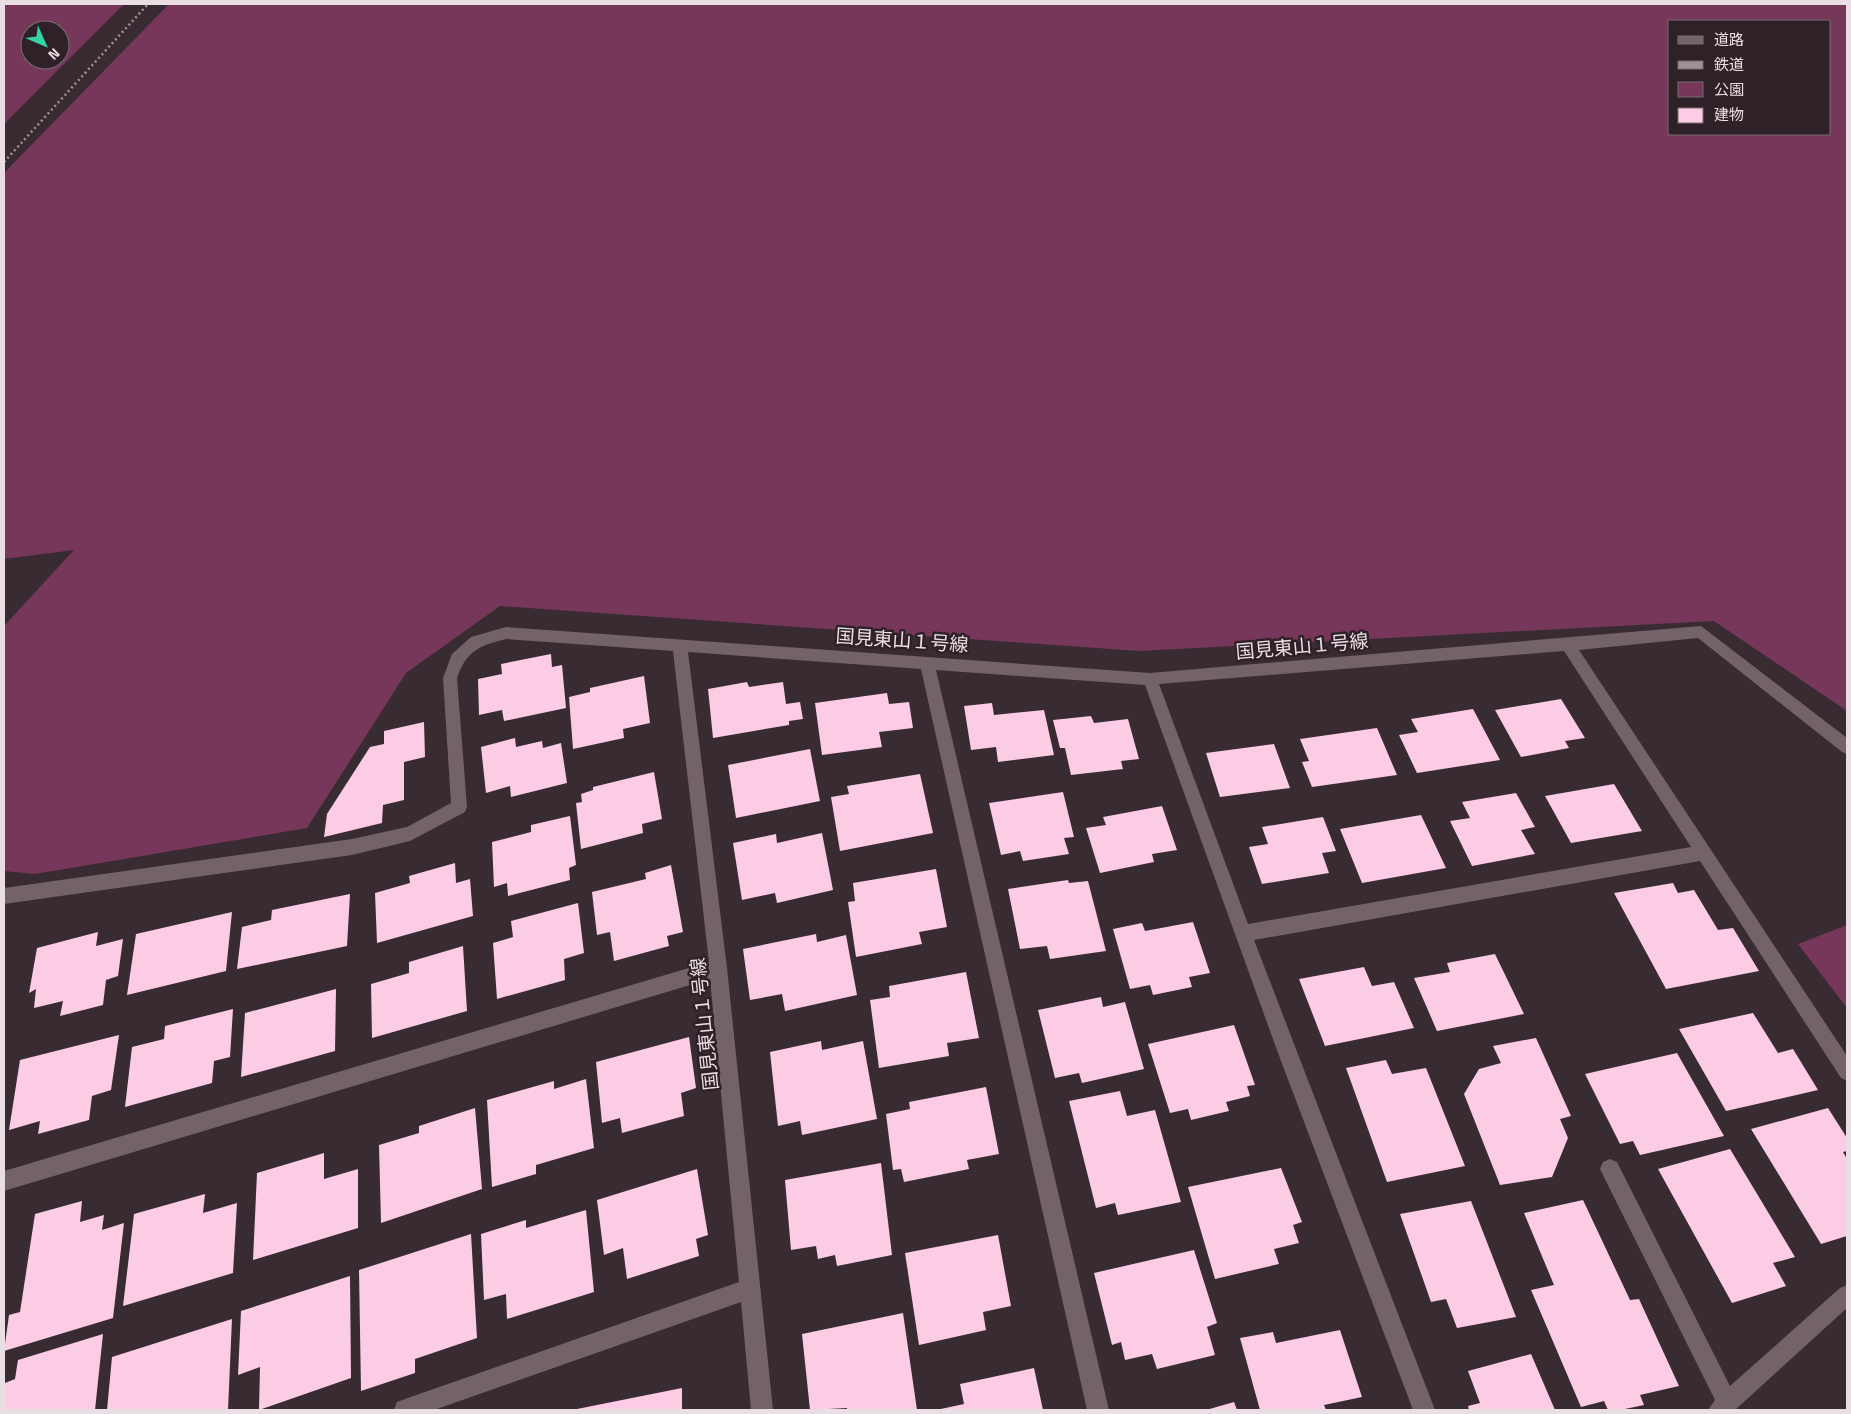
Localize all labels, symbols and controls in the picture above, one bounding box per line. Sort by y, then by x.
north arrow [20,20,70,70]
legend [1668,20,1831,135]
text: 道路 [1714,28,1744,51]
text: N [44,44,65,65]
text: 鉄道 [1714,53,1744,76]
text: 公園 [1714,78,1744,101]
text: 建物 [1714,103,1744,126]
street label: 国見東山１号線 [835,620,969,659]
street label: 国見東山１号線 [1234,625,1369,666]
street label: 国見東山１号線 [682,956,725,1092]

